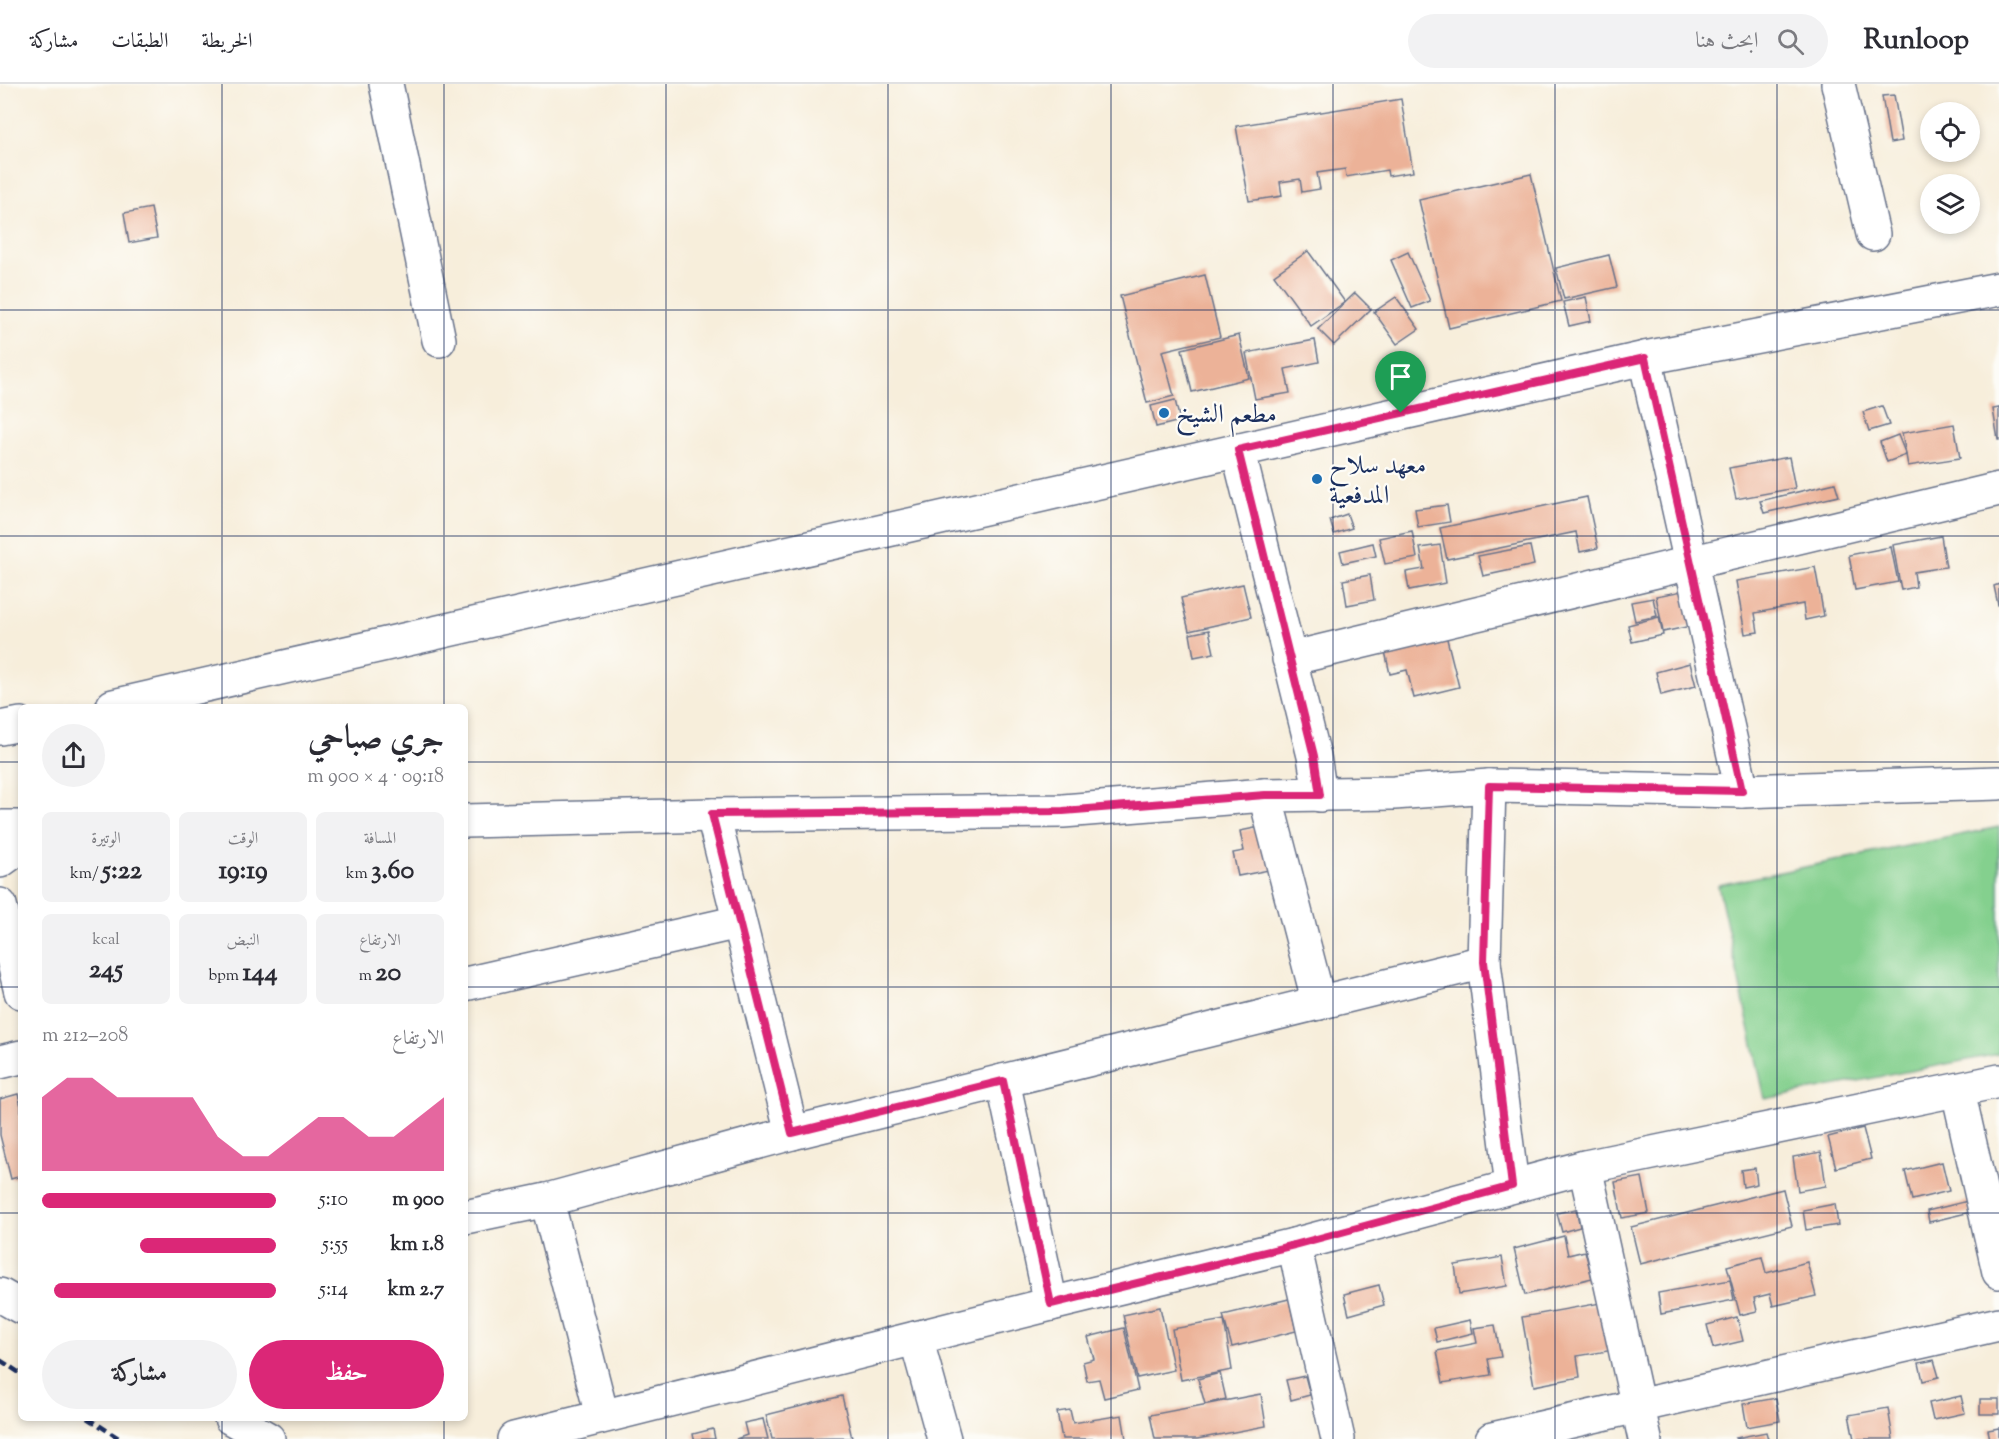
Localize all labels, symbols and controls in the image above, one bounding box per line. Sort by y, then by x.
search box [1408,14,1828,68]
text: Runloop [1864,21,1969,61]
icon: search [1774,25,1807,58]
text: ابحث هنا [1695,26,1759,58]
text: مشاركة [30,27,78,57]
text: الطبقات [111,27,168,57]
text: الخريطة [201,27,253,57]
map controls [1920,102,1980,234]
button: locate [1920,102,1980,162]
button: layers [1920,174,1980,234]
pin [1375,351,1426,413]
icon: arrive [1384,360,1417,393]
place label: مطعم الشيخ [1176,397,1277,438]
marker: مطعم الشيخ [1157,406,1171,420]
place label: معهد سلاح المدفعية [1329,448,1426,515]
marker: معهد سلاح المدفعية [1310,472,1324,486]
text: جري صباحي [308,716,444,764]
button: share [42,724,105,787]
text: 09:18 · 4 × 900 m [307,763,444,792]
text: الوتيرة [91,828,121,851]
text: الوقت [228,828,258,851]
text: المسافة [364,828,396,851]
text: 5:22 [102,853,142,890]
text: 19:19 [218,853,268,890]
text: 3.60 [371,853,414,890]
text: /km [70,863,102,886]
text: km [346,863,371,886]
text: kcal [92,929,120,952]
text: النبض [227,930,259,953]
text: الارتفاع [359,930,401,953]
text: 245 [89,952,123,989]
text: 144 [243,955,278,992]
text: 20 [375,955,401,992]
text: bpm [208,965,243,988]
text: m [359,965,375,988]
text: 208–212 m [42,1022,128,1051]
text: الارتفاع [392,1025,444,1054]
text: 5:10 [319,1186,348,1215]
text: 900 m [392,1186,444,1215]
text: 5:55 [322,1231,348,1260]
text: 1.8 km [390,1231,444,1260]
text: 5:14 [319,1276,348,1305]
text: 2.7 km [388,1276,444,1305]
button: مشاركة [42,1340,237,1409]
button: حفظ [249,1340,444,1409]

